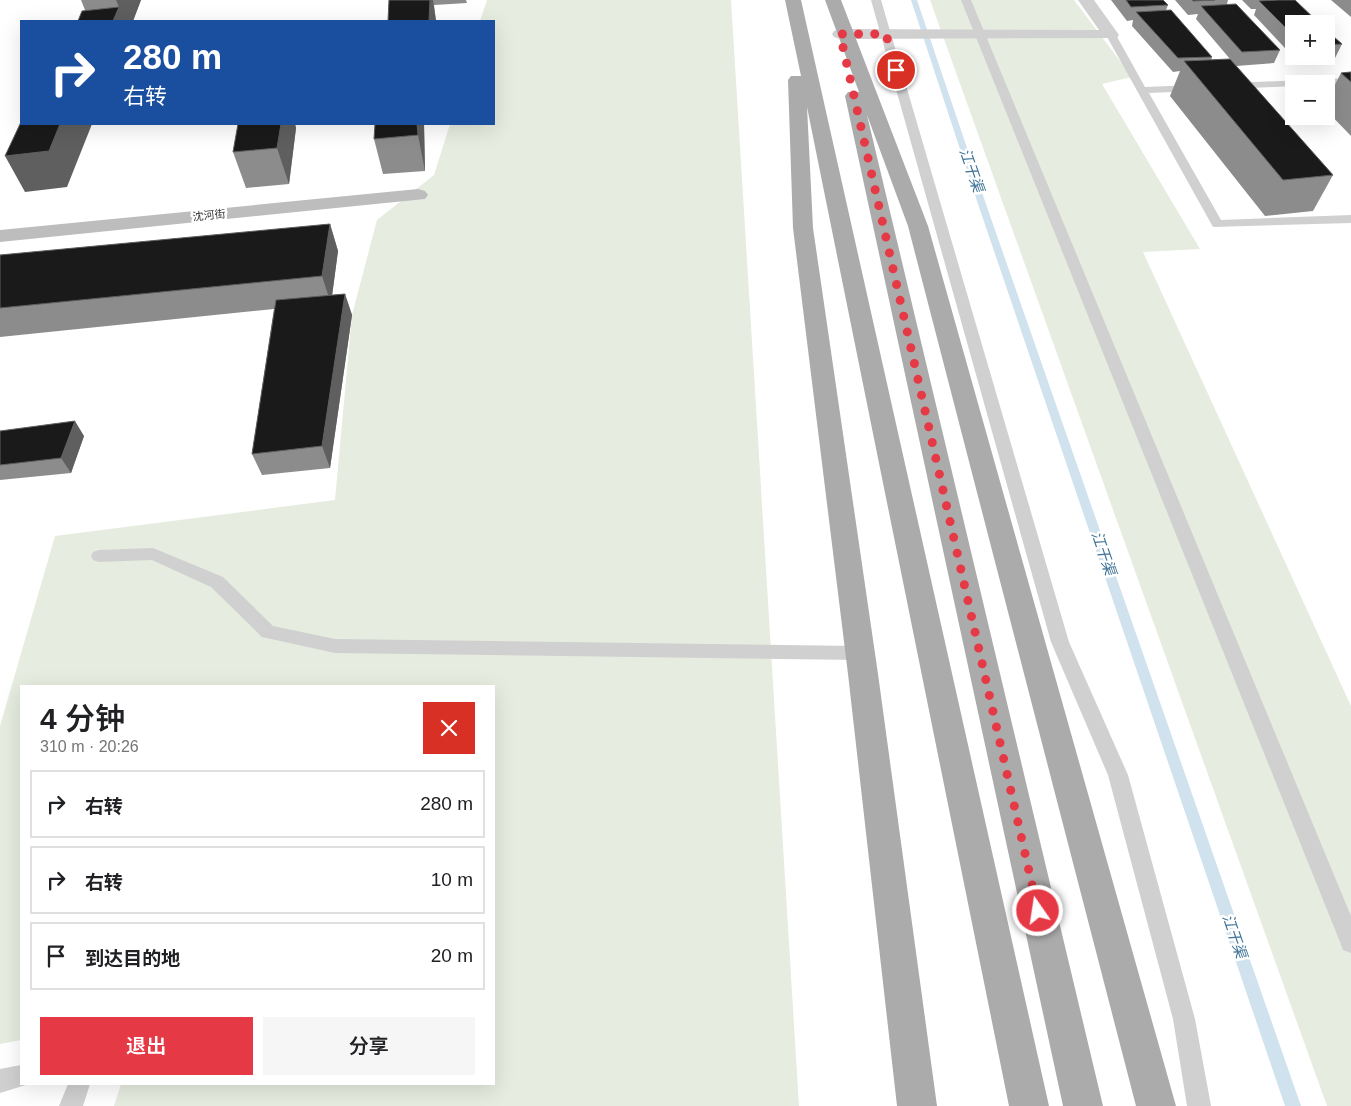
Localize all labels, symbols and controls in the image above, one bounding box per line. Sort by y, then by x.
map controls [1285,15,1335,125]
button: + [1285,15,1335,65]
text: 280 m [123,37,222,76]
icon: right [40,40,105,105]
pin [875,49,917,91]
icon: arrive [882,56,910,84]
button: − [1285,75,1335,125]
text: 右转 [123,84,167,109]
water label: 江干渠 [957,146,988,196]
street label: 沈河街 [192,207,226,223]
water label: 江干渠 [1089,529,1120,579]
text: 4 分钟 [40,702,125,735]
button: close [423,702,475,754]
text: 310 m · 20:26 [40,738,139,755]
icon: right [42,790,70,818]
text: 280 m [420,793,473,814]
text: 右转 [85,796,123,817]
icon: right [42,866,70,894]
text: 10 m [431,869,473,890]
text: 右转 [85,872,123,893]
position arrow [1011,884,1063,936]
water label: 江干渠 [1220,912,1251,962]
icon: arrive [42,942,70,970]
text: 20 m [431,945,473,966]
text: 到达目的地 [85,948,180,969]
button: 退出 [40,1017,253,1075]
button: 分享 [263,1017,475,1075]

